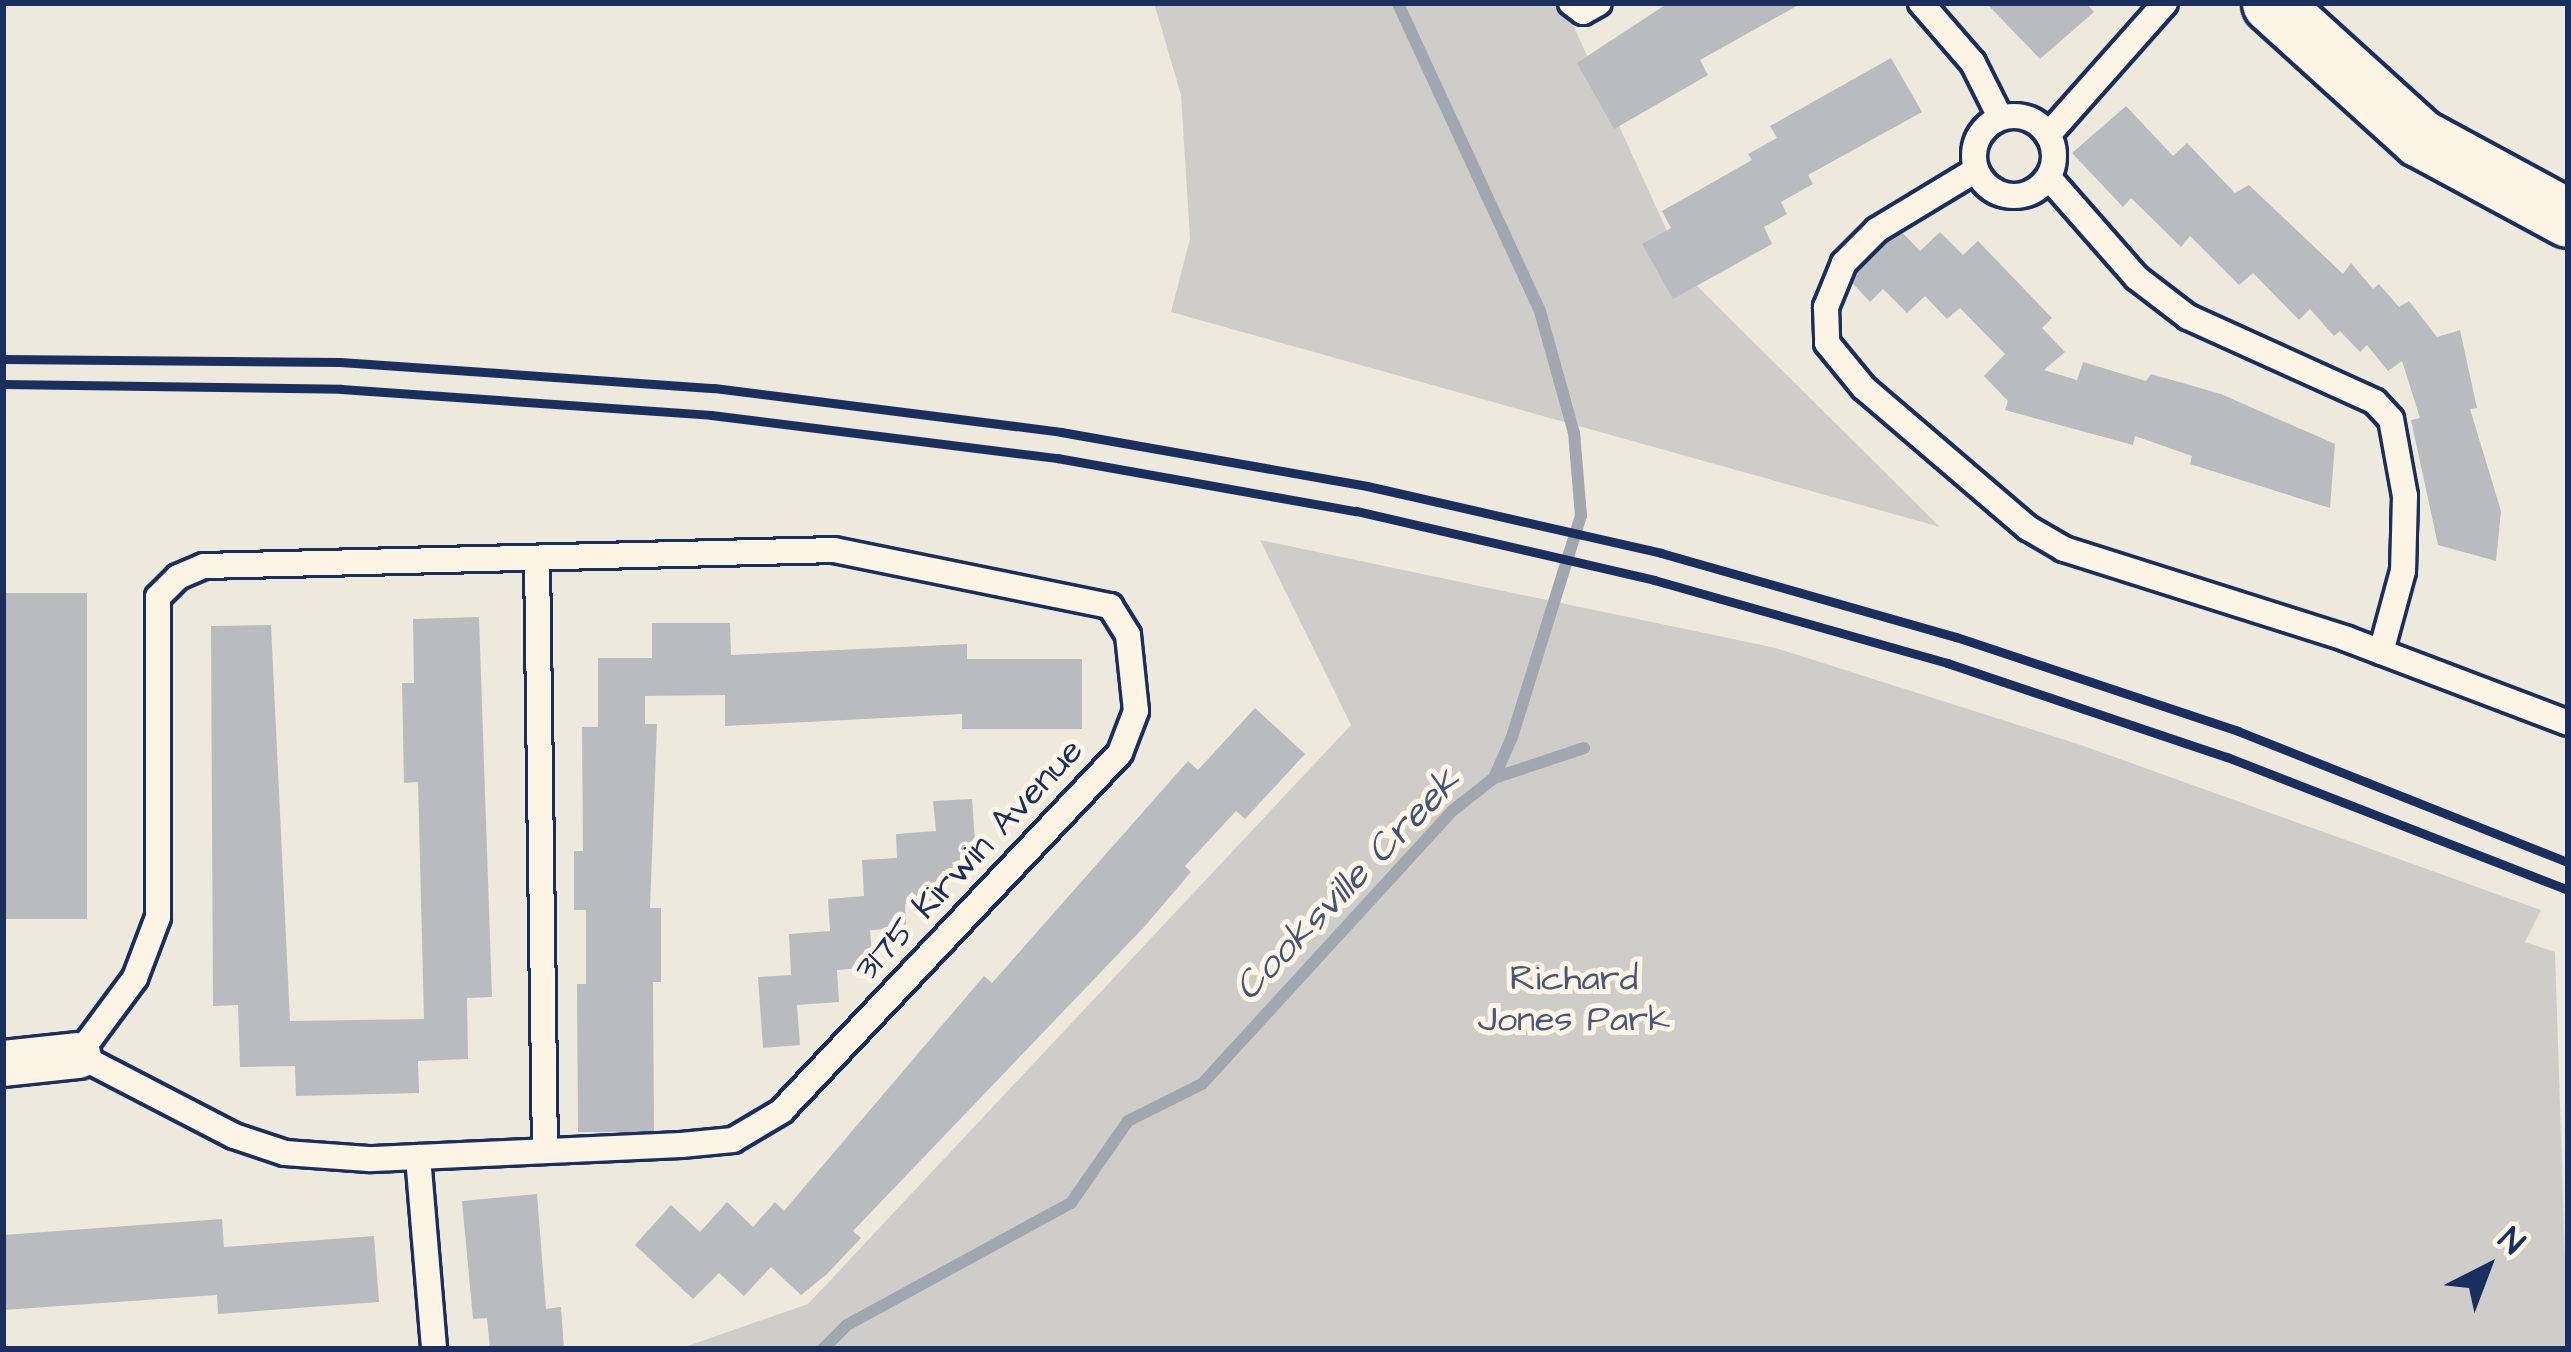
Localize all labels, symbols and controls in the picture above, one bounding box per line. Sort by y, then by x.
street label: 3175 Kirwin Avenue [845,730,1093,990]
water label: Cooksville Creek [1225,759,1471,1011]
park label: Richard Jones Park [1478,956,1670,1041]
north arrow [2427,1208,2547,1328]
text: N [2488,1217,2534,1265]

